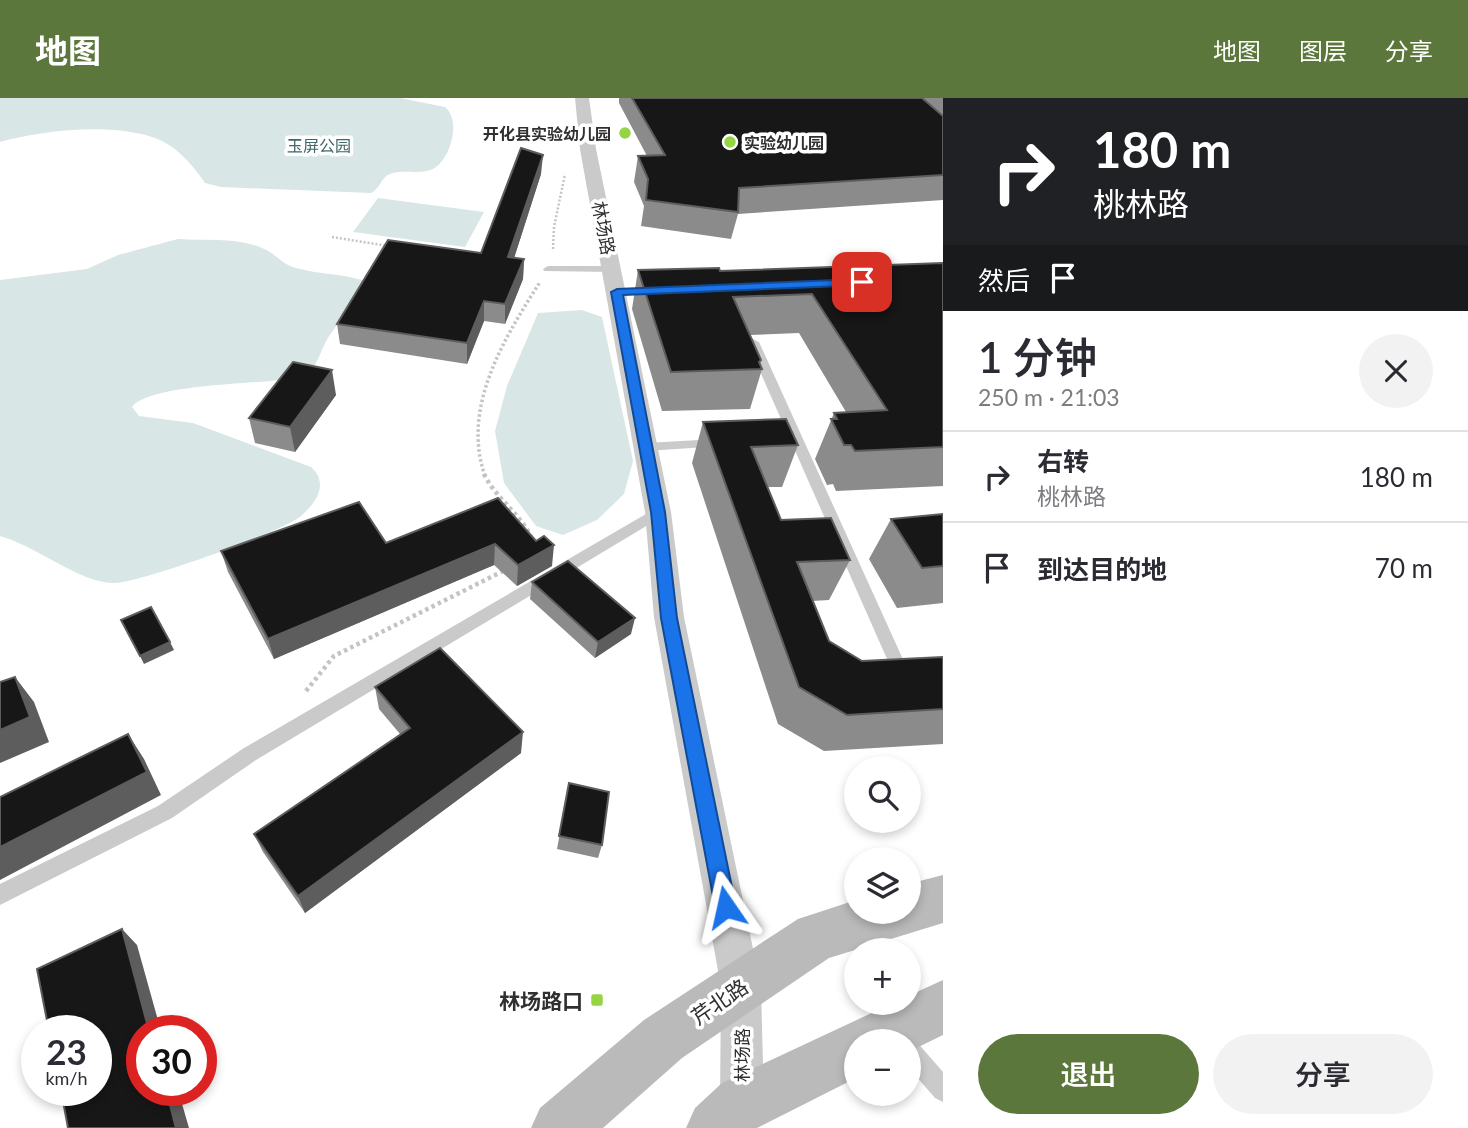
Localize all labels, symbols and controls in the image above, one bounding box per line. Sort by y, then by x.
text: 地图 [35,30,101,70]
text: 地图 [1213,36,1261,65]
text: 图层 [1299,36,1347,65]
text: 分享 [1385,36,1433,65]
text: 180 m [1093,120,1231,178]
place label: 开化县实验幼儿园 [483,124,611,143]
marker: 开化县实验幼儿园 [617,125,633,141]
icon: right [978,126,1069,217]
place label: 实验幼儿园 [744,133,824,152]
marker: 实验幼儿园 [722,134,738,150]
park label: 玉屏公园 [287,136,351,155]
text: 桃林路 [1093,184,1189,223]
street label: 林场路 [588,199,620,257]
pin [832,252,892,312]
icon: arrive [1044,259,1082,297]
icon: arrive [843,263,881,301]
text: 然后 [978,264,1030,296]
text: 1 分钟 [978,332,1097,382]
button: close [1359,334,1433,408]
text: 250 m · 21:03 [978,383,1120,411]
text: 右转 [1037,445,1089,477]
icon: right [978,458,1016,496]
text: 180 m [1360,461,1433,493]
text: 桃林路 [1037,482,1106,510]
icon: arrive [978,549,1016,587]
text: 70 m [1375,552,1433,584]
text: 到达目的地 [1037,553,1167,585]
map controls [844,756,921,1106]
button: search [844,756,921,833]
button: layers [844,847,921,924]
position arrow [689,870,763,944]
button: + [844,938,921,1015]
street label: 芹北路 [686,973,752,1029]
place label: 林场路口 [499,988,583,1013]
marker: 林场路口 [589,992,605,1008]
speed limit sign: 30 [126,1015,217,1106]
street label: 林场路 [731,1028,753,1082]
button: − [844,1029,921,1106]
text: 23 [46,1030,87,1072]
button: 退出 [978,1034,1199,1114]
button: 分享 [1213,1034,1433,1114]
text: km/h [45,1067,88,1089]

